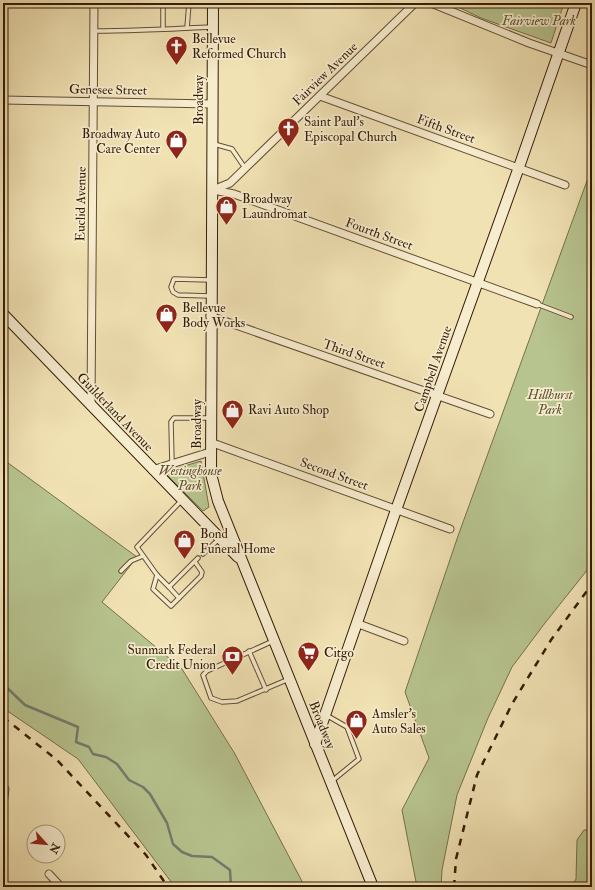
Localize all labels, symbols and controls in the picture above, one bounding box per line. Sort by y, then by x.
park label: Fairview Park [501,13,576,29]
place label: Bellevue Reformed Church [192,31,286,62]
church icon: Bellevue Reformed Church [164,33,190,66]
street label: Fairview Avenue [289,39,361,109]
street label: Broadway [191,75,208,125]
street label: Genesee Street [69,81,147,99]
street label: Fifth Street [415,111,477,147]
place label: Saint Paul's Episcopal Church [304,114,397,146]
church icon: Saint Paul's Episcopal Church [276,116,302,149]
place label: Broadway Auto Care Center [82,126,160,157]
shop icon: Broadway Auto Care Center [163,128,189,161]
street label: Euclid Avenue [72,166,90,242]
place label: Broadway Laundromat [242,191,307,222]
shop icon: Broadway Laundromat [213,193,239,226]
street label: Fourth Street [343,214,415,254]
place label: Bellevue Body Works [182,300,246,332]
shop icon: Bellevue Body Works [154,302,180,335]
street label: Campbell Avenue [411,323,456,415]
street label: Third Street [321,336,387,372]
street label: Guilderland Avenue [73,369,157,455]
park label: Hillhurst Park [527,387,574,418]
shop icon: Ravi Auto Shop [219,397,245,430]
street label: Broadway [189,399,206,449]
place label: Ravi Auto Shop [248,402,330,419]
street label: Second Street [298,454,370,494]
park label: Westinghouse Park [158,463,222,494]
place label: Bond Funeral Home [200,526,276,557]
shop icon: Bond Funeral Home [172,528,198,561]
supermarket icon: Citgo [295,640,321,673]
place label: Sunmark Federal Credit Union [128,642,217,673]
bank icon: Sunmark Federal Credit Union [219,644,245,677]
place label: Citgo [324,645,354,661]
street label: Broadway [304,699,339,752]
place label: Amsler's Auto Sales [371,706,426,737]
shop icon: Amsler's Auto Sales [344,708,370,741]
north arrow [26,824,66,864]
text: N [46,840,63,857]

